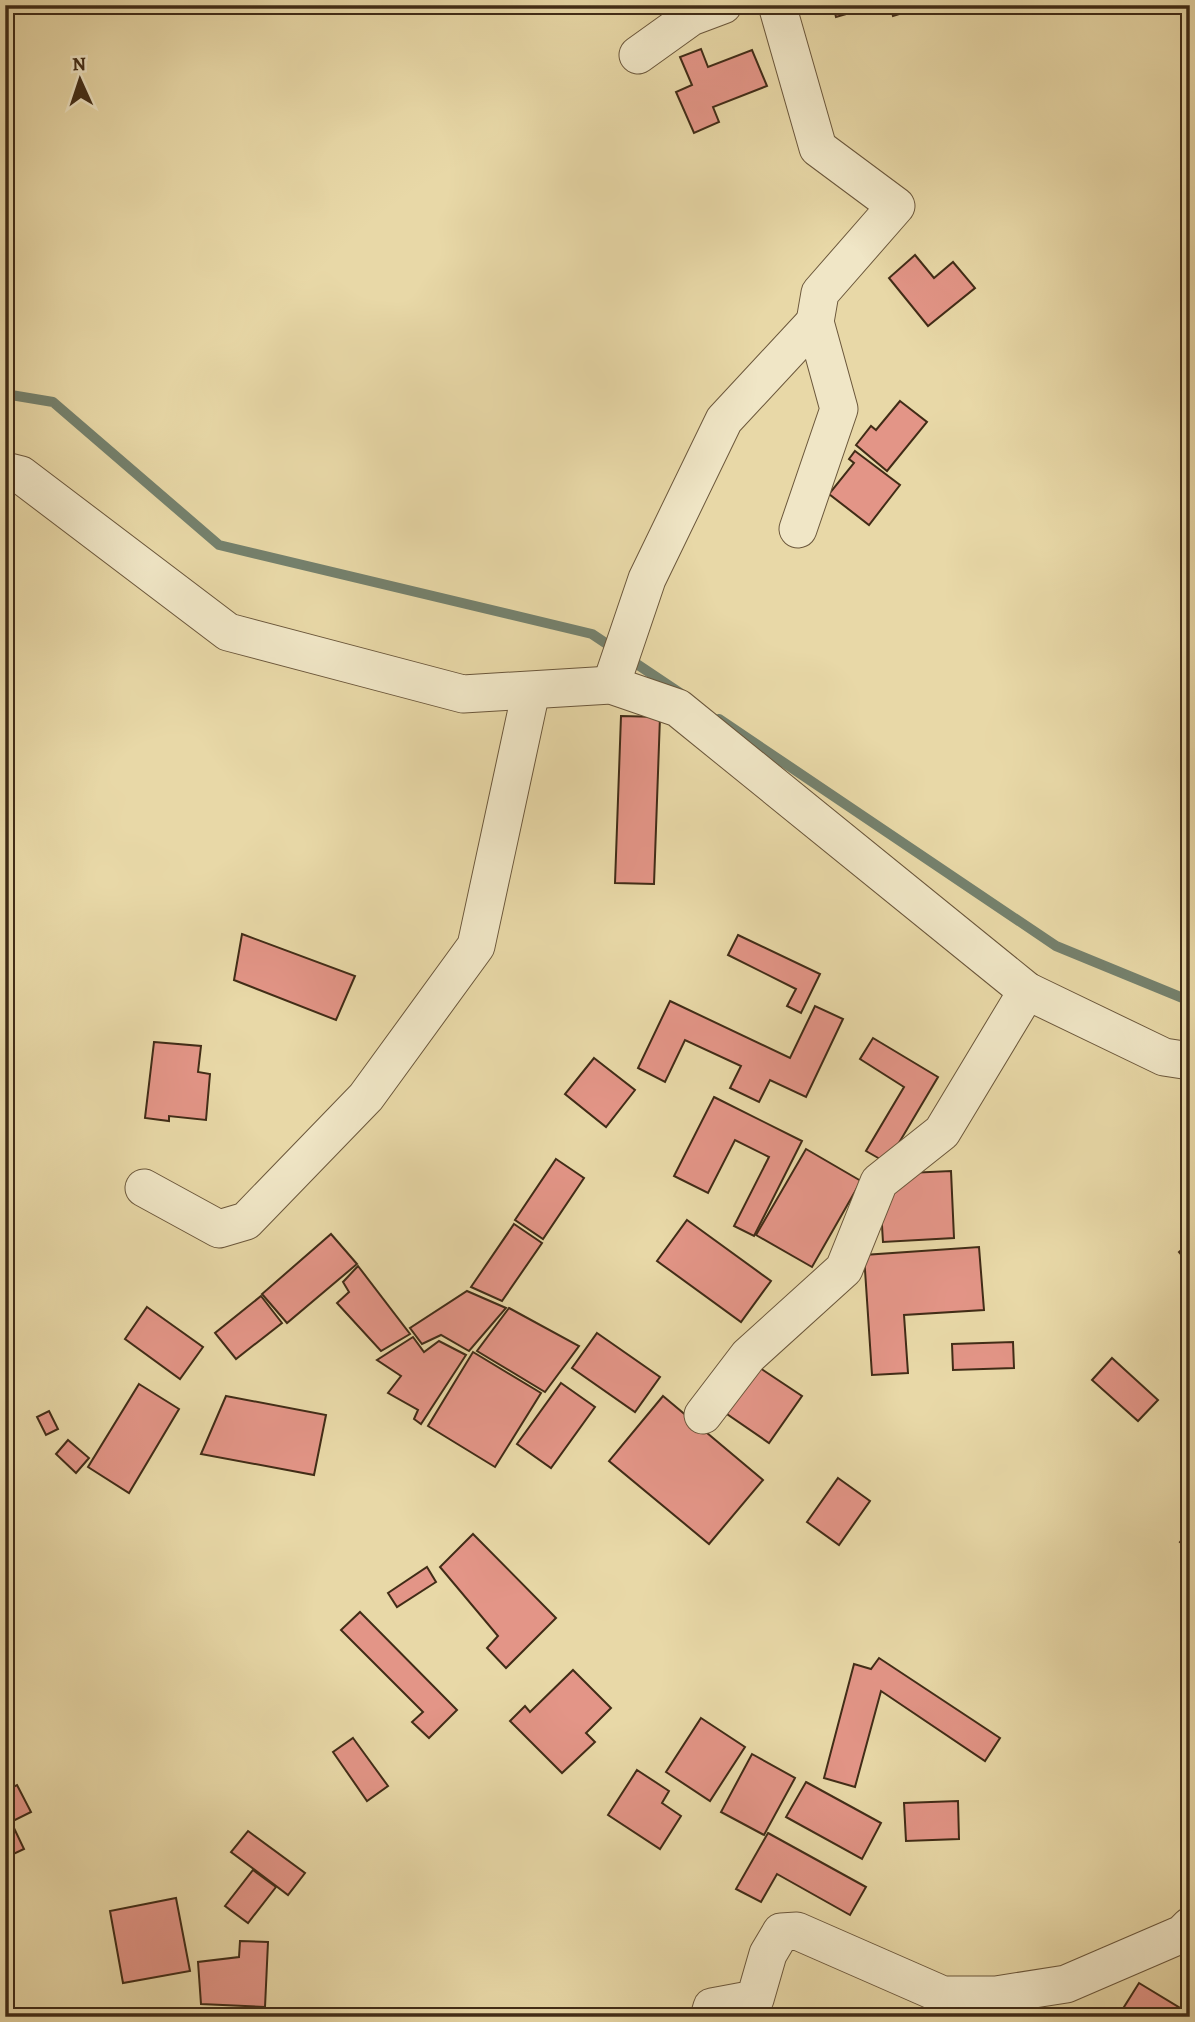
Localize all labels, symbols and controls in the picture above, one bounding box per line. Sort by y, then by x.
north arrow [46,46,116,116]
text: N [72,51,87,77]

